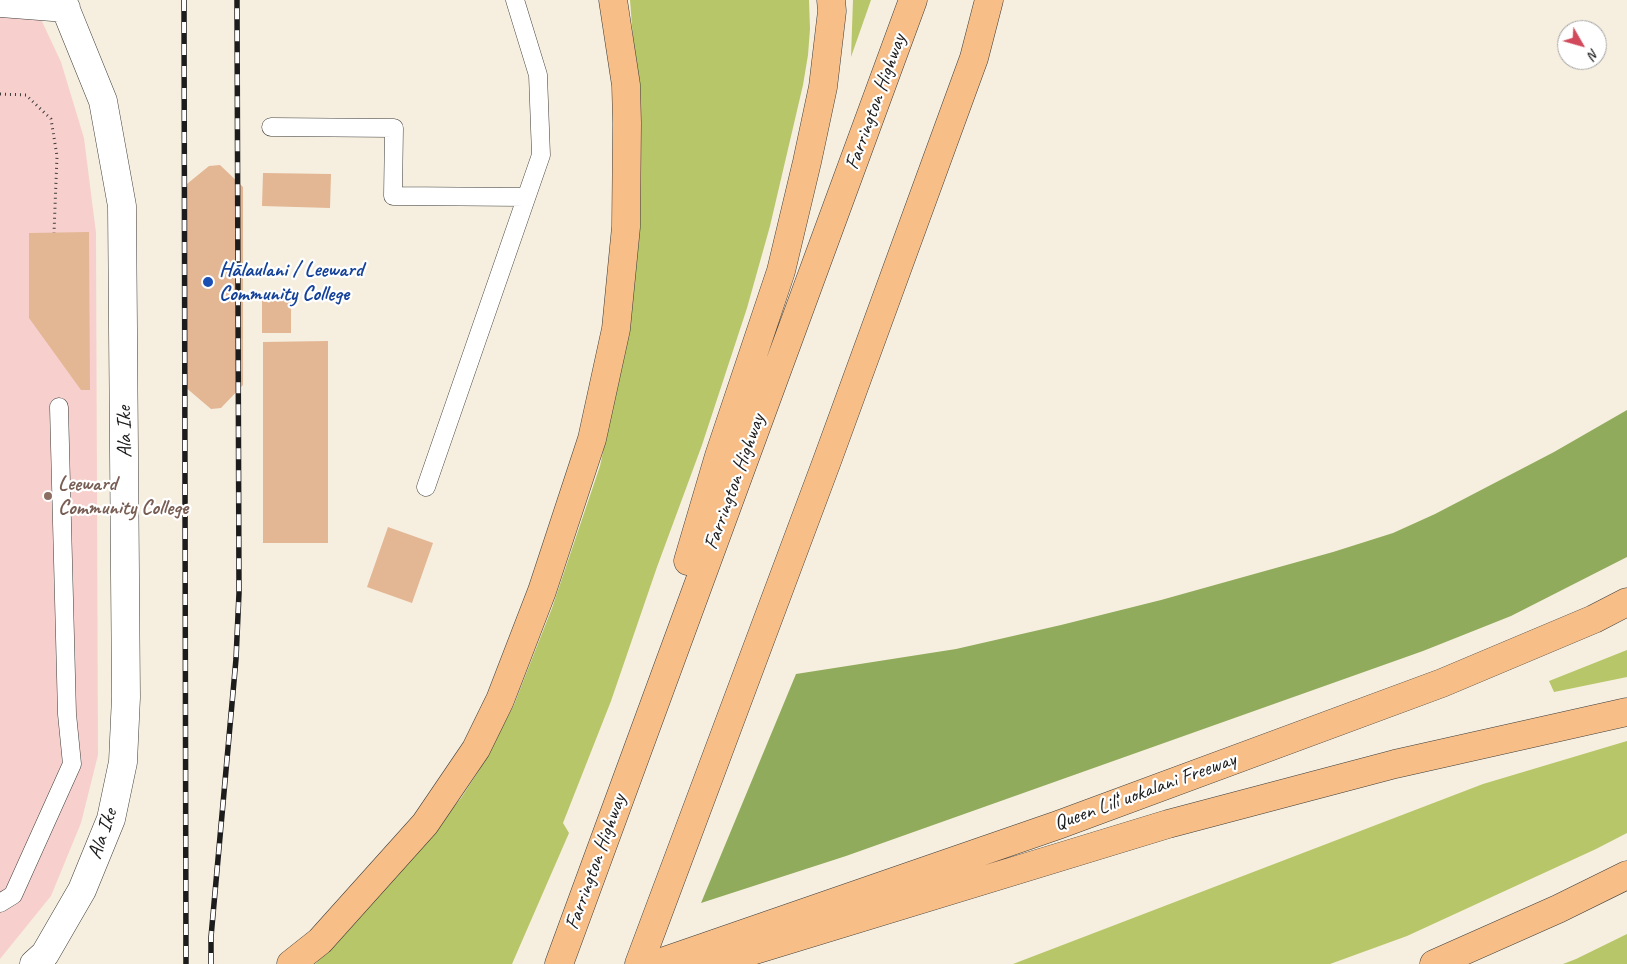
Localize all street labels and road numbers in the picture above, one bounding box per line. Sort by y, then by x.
street label: Farrington Highway [840,31,912,173]
street label: Ala Ike [112,406,138,458]
street label: Farrington Highway [699,411,771,553]
street label: Queen Liliʻuokalani Freeway [1051,747,1239,837]
street label: Farrington Highway [560,791,632,933]
street label: Ala Ike [83,805,123,863]

